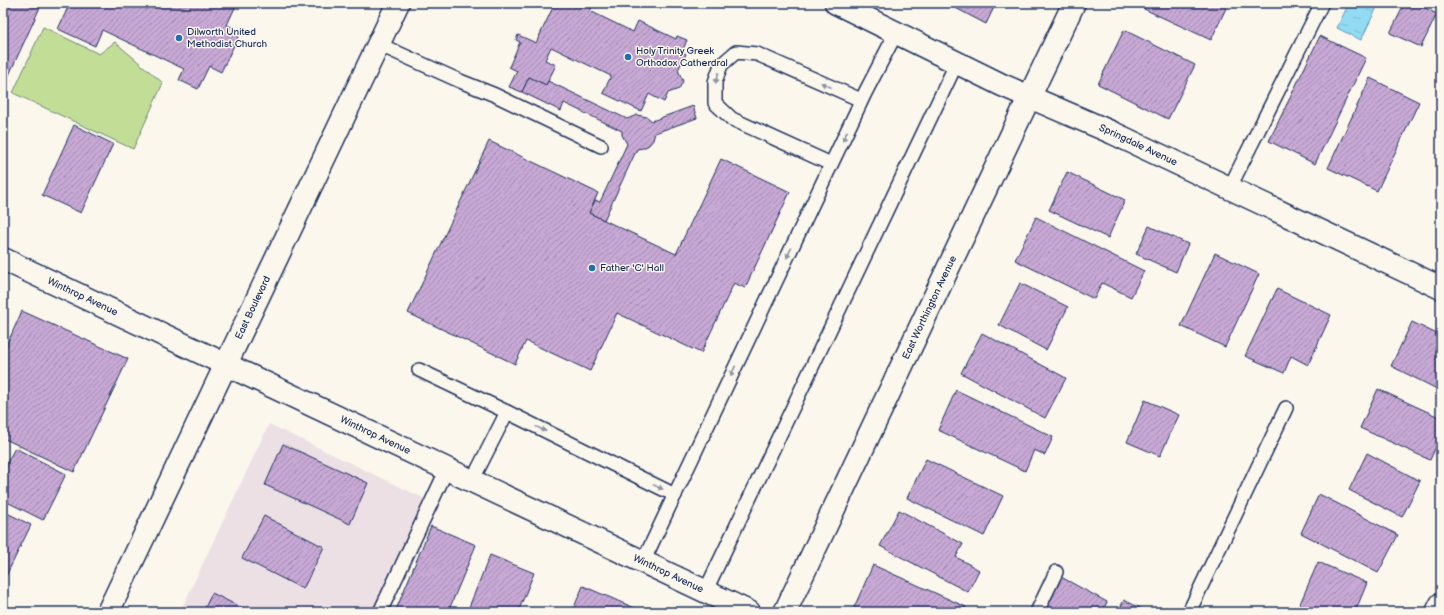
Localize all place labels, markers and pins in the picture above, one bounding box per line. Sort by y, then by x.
place label: Dilworth United Methodist Church [187,26,268,50]
marker: Dilworth United Methodist Church [174,33,184,43]
place label: Holy Trinity Greek Orthodox Catherdral [636,45,728,69]
marker: Holy Trinity Greek Orthodox Catherdral [623,52,633,62]
place label: Father 'C' Hall [600,262,664,274]
marker: Father 'C' Hall [587,263,597,273]

